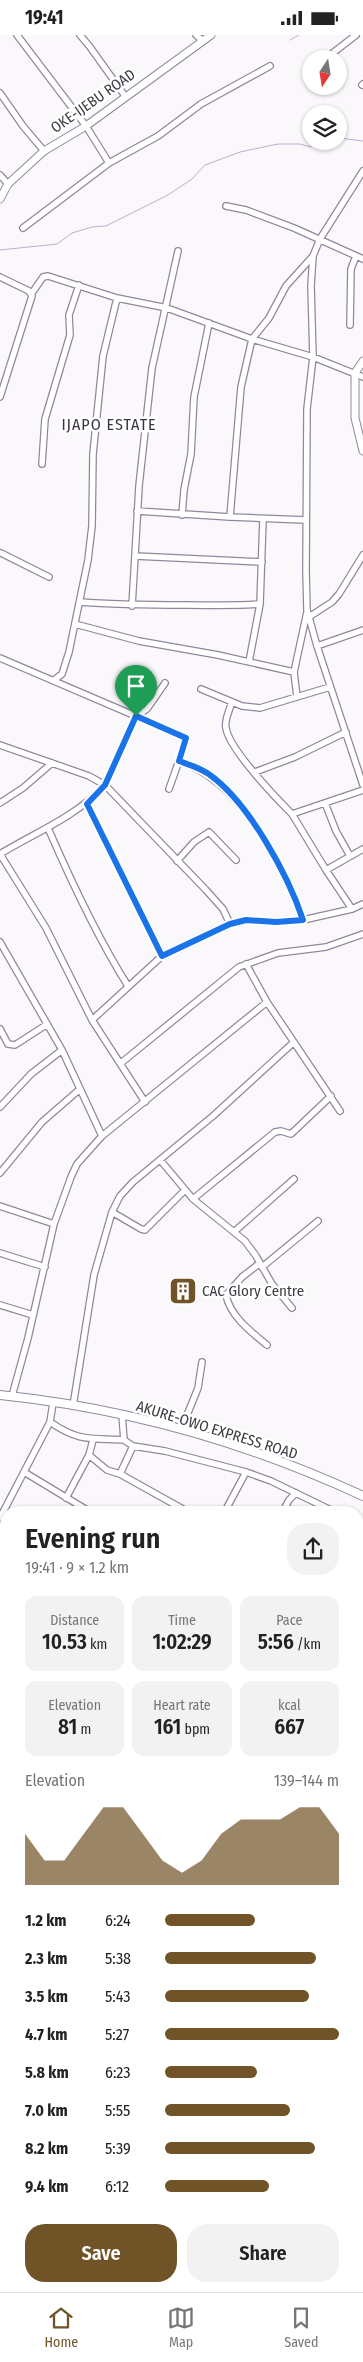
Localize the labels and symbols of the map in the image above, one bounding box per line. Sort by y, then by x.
north arrow [302,50,348,95]
street label: OKE-IJEBU ROAD [47,65,139,137]
district label: IJAPO ESTATE [61,415,157,434]
pin [115,665,157,716]
building icon: CAC Glory Centre [168,1276,198,1306]
place label: CAC Glory Centre [202,1282,304,1300]
street label: AKURE-OWO EXPRESS ROAD [134,1397,300,1463]

